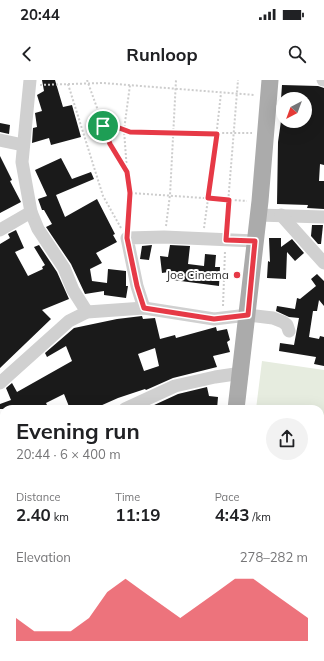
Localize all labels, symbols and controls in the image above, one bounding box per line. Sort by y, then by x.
text: 20:44 [20,5,60,24]
icon: back [16,43,38,65]
text: Runloop [126,43,198,66]
icon: search [286,43,308,65]
north arrow [276,92,312,128]
map controls [276,92,312,128]
pin [86,109,120,143]
icon: arrive [92,115,114,137]
place label: Joe Cinema [166,267,229,282]
marker: Joe Cinema [232,270,242,280]
text: Evening run [16,417,140,445]
button: share [266,418,308,460]
text: 20:44 · 6 × 400 m [16,446,121,462]
text: Distance [16,490,60,504]
text: Time [115,490,140,504]
text: Pace [215,490,239,504]
text: 2.40 [16,504,51,525]
text: 11:19 [115,504,160,525]
text: 4:43 [215,504,249,525]
text: km [51,510,69,524]
text: /km [249,510,271,524]
text: Elevation [16,549,71,565]
text: 278–282 m [240,549,308,565]

